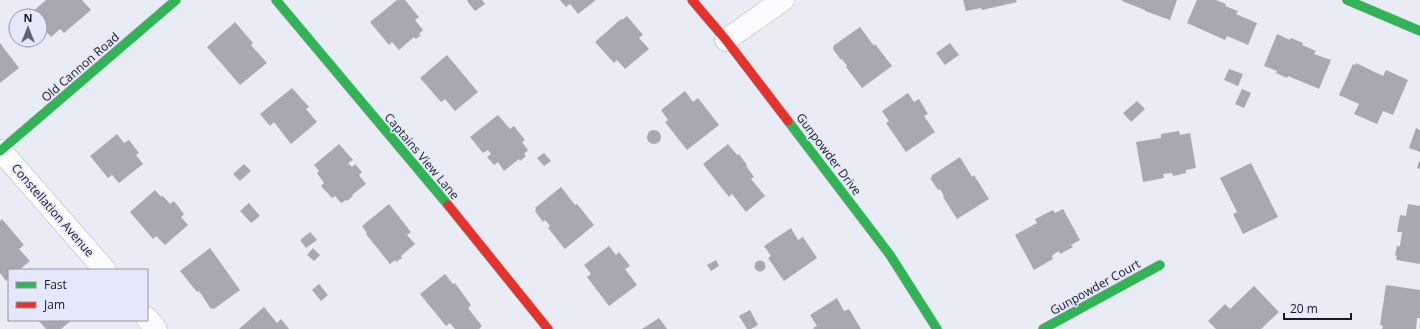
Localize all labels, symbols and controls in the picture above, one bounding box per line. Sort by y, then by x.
north arrow [8,8,48,48]
text: N [24,10,32,25]
street label: Old Cannon Road [37,28,123,106]
street label: Captains View Lane [381,109,463,203]
street label: Gunpowder Drive [792,109,866,199]
street label: Constellation Avenue [8,160,98,260]
street label: Gunpowder Court [1047,255,1143,319]
legend [8,269,148,321]
text: Fast [44,276,67,293]
scale bar [1284,295,1351,321]
text: Jam [43,296,65,313]
text: 20 m [1290,300,1318,317]

